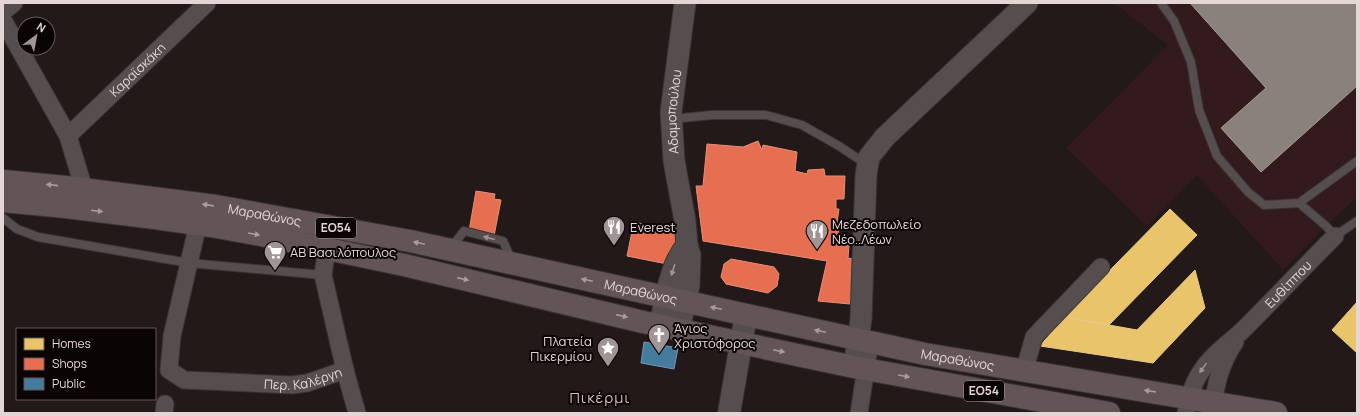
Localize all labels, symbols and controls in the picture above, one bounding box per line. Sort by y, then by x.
north arrow [16,16,56,56]
text: N [34,19,49,36]
street label: Καραϊσκάκη [105,39,169,101]
street label: Αδαμοπούλου [662,69,685,155]
one-way arrow [46,182,58,189]
street label: Μαραθώνος [227,199,303,230]
one-way arrow [202,202,214,208]
one-way arrow [91,208,104,214]
restaurant icon: Everest [601,214,627,247]
place label: Μεζεδοπωλείο Νέο..Λέων [832,215,922,248]
road number: ΕΟ54 [316,218,356,238]
place label: Everest [630,218,676,236]
restaurant icon: Μεζεδοπωλείο Νέο..Λέων [804,218,830,251]
one-way arrow [248,231,260,237]
one-way arrow [483,234,496,240]
supermarket icon: ΑΒ Βασιλόπουλος [262,239,288,272]
one-way arrow [413,240,425,246]
place label: ΑΒ Βασιλόπουλος [290,243,396,261]
street label: Ευθίππου [1261,256,1315,312]
one-way arrow [670,264,676,276]
street label: Μαραθώνος [603,275,679,308]
one-way arrow [457,276,469,282]
one-way arrow [581,277,593,283]
one-way arrow [709,305,722,311]
one-way arrow [615,314,628,320]
place label: Άγιος Χριστόφορος [674,319,756,352]
church icon: Άγιος Χριστόφορος [646,322,672,355]
legend [16,328,156,400]
one-way arrow [813,328,826,334]
place label: Πλατεία Πικερμίου [530,332,592,365]
text: Homes [52,335,91,352]
place icon: Πλατεία Πικερμίου [595,335,621,368]
street label: Μαραθώνος [920,344,996,375]
one-way arrow [773,348,785,354]
text: Shops [52,355,87,372]
street label: Περ. Καλέργη [264,363,344,394]
one-way arrow [1199,363,1207,373]
one-way arrow [898,373,910,379]
text: Public [52,375,86,392]
road number: ΕΟ54 [964,381,1004,401]
district label: Πικέρμι [569,387,631,408]
one-way arrow [1144,388,1157,394]

